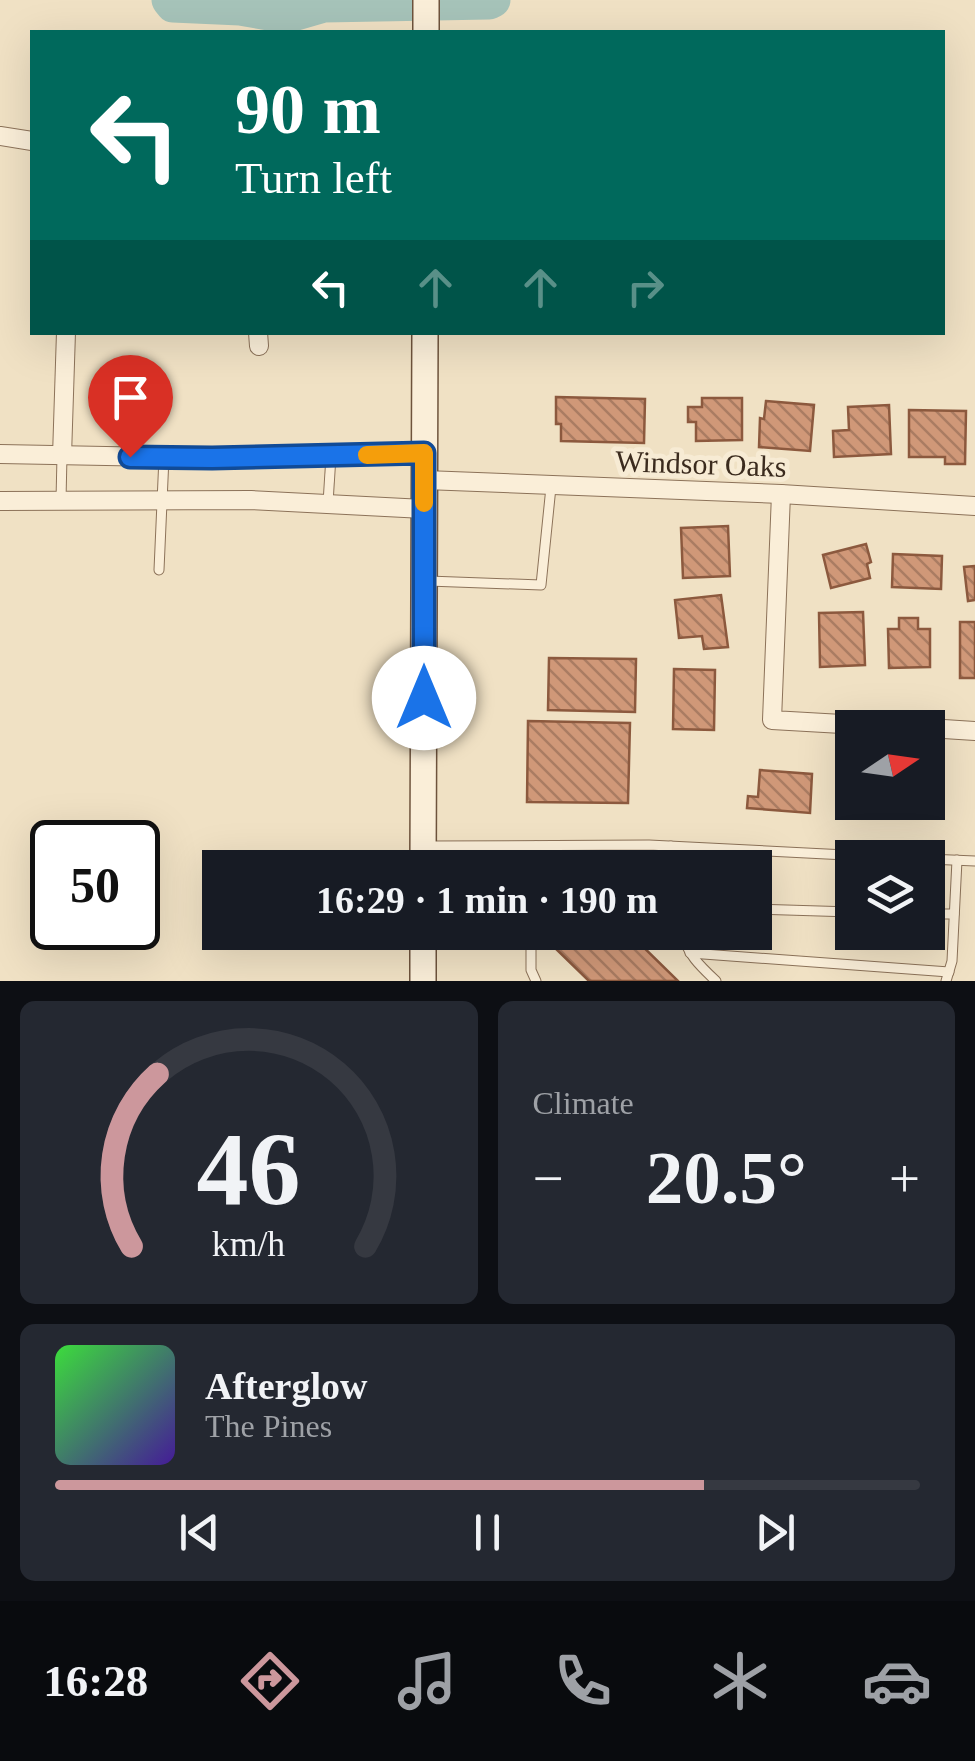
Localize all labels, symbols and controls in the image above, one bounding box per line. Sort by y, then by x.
icon: left [70,70,200,200]
text: 90 m [235,71,381,148]
text: Turn left [235,153,392,203]
icon: left [303,260,358,315]
icon: ahead [408,260,463,315]
icon: ahead [513,260,568,315]
icon: right [618,260,673,315]
pin [88,355,173,458]
icon: arrive [103,370,158,425]
street label: Windsor Oaks [615,444,787,483]
position arrow [372,646,476,750]
north arrow [835,710,945,820]
map controls [835,710,945,950]
speed limit sign: 50 [30,820,160,950]
button: layers [835,840,945,950]
text: 16:29 · 1 min · 190 m [316,879,658,921]
text: Climate [533,1085,634,1121]
text: 46 [197,1111,301,1226]
text: 20.5° [646,1136,807,1219]
text: − [533,1148,564,1209]
text: + [889,1148,920,1209]
text: km/h [212,1224,286,1264]
text: Afterglow [205,1365,367,1407]
text: The Pines [205,1408,332,1444]
icon: previous [172,1505,227,1560]
icon: pause [460,1505,515,1560]
icon: next [748,1505,803,1560]
icon: directions [235,1646,305,1716]
icon: music [392,1646,462,1716]
icon: phone [548,1646,618,1716]
icon: climate [705,1646,775,1716]
icon: car [862,1646,932,1716]
text: 16:28 [43,1656,148,1706]

